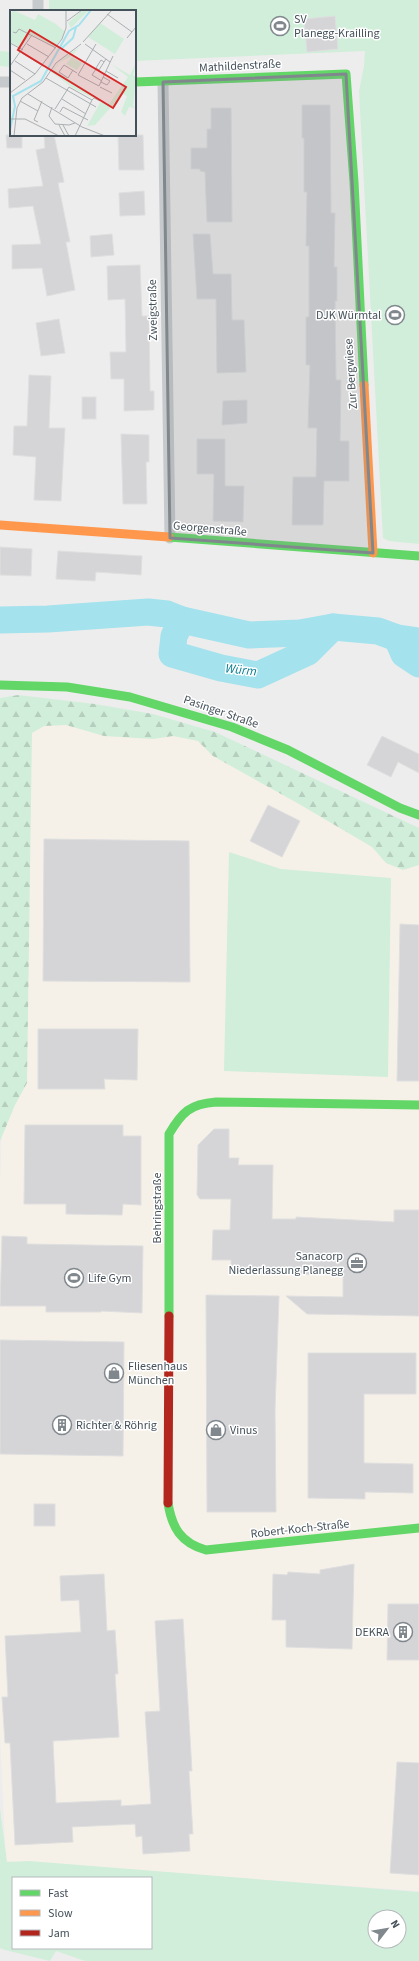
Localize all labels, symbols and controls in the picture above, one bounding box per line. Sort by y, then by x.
inset map [10,10,136,136]
place label: SV Planegg-Krailling [294,11,380,42]
sports icon: SV Planegg-Krailling [269,15,291,37]
street label: Mathildenstraße [199,55,281,77]
street label: Zweigstraße [144,279,162,341]
sports icon: DJK Würmtal [384,304,406,326]
place label: DJK Würmtal [316,307,381,324]
street label: Zur Bergwiese [340,338,362,410]
street label: Georgenstraße [172,517,248,541]
water label: Würm [224,659,258,681]
street label: Pasinger Straße [181,691,261,733]
street label: Behringstraße [149,1173,166,1243]
place label: Sanacorp Niederlassung Planegg [228,1248,343,1279]
office icon: Sanacorp Niederlassung Planegg [346,1252,368,1274]
sports icon: Life Gym [63,1267,85,1289]
place label: Life Gym [88,1270,132,1287]
place label: Fliesenhaus München [128,1358,188,1389]
shop icon: Fliesenhaus München [103,1362,125,1384]
building icon: Richter & Röhrig [51,1414,73,1436]
place label: Richter & Röhrig [76,1417,157,1434]
shop icon: Vinus [205,1419,227,1441]
place label: Vinus [230,1422,257,1439]
street label: Robert-Koch-Straße [250,1515,350,1543]
building icon: DEKRA [392,1621,414,1643]
place label: DEKRA [355,1624,389,1641]
legend [12,1877,152,1949]
text: Fast [48,1885,68,1902]
text: Slow [48,1905,73,1922]
north arrow [367,1909,407,1949]
text: N [387,1917,403,1931]
text: Jam [48,1925,70,1942]

